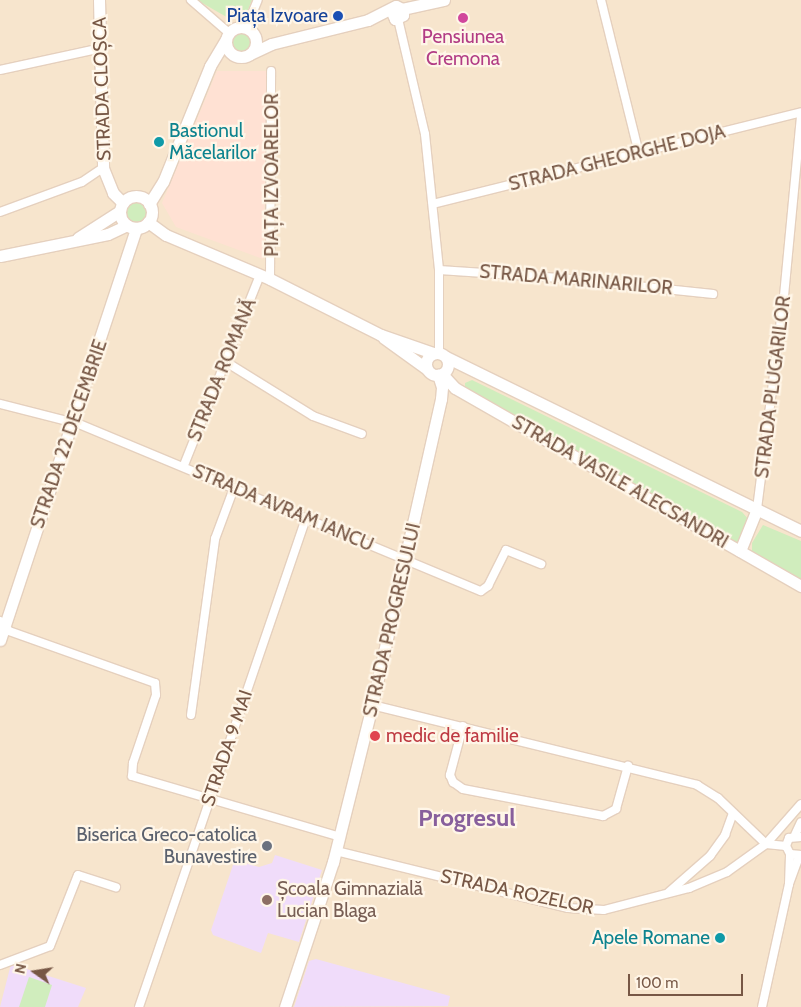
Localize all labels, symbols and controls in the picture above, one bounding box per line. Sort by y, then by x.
place label: Piața Izvoare [226,5,328,27]
marker: Piața Izvoare [332,10,344,22]
marker: Pensiunea Cremona [457,12,469,24]
street label: STRADA CLOȘCA [88,17,116,161]
place label: Pensiunea Cremona [422,26,504,70]
street label: PIAȚA IZVOARELOR [261,93,283,257]
place label: Bastionul Măcelarilor [169,120,256,164]
street label: STRADA GHEORGHE DOJA [506,120,728,196]
marker: Bastionul Măcelarilor [153,136,165,148]
street label: STRADA MARINARILOR [478,260,674,300]
street label: STRADA PLUGARILOR [750,294,796,480]
street label: STRADA ROMANĂ [183,295,261,445]
street label: STRADA 22 DECEMBRIE [26,337,112,531]
street label: STRADA VASILE ALECSANDRI [508,411,732,553]
street label: STRADA AVRAM IANCU [189,459,377,557]
street label: STRADA PROGRESULUI [359,521,425,719]
street label: STRADA 9 MAI [197,687,257,809]
place label: medic de familie [386,725,519,747]
marker: medic de familie [368,729,382,743]
district label: Progresul [418,804,516,832]
place label: Biserica Greco-catolica Bunavestire [76,824,257,868]
marker: Biserica Greco-catolica Bunavestire [261,840,273,852]
street label: STRADA ROZELOR [438,865,596,919]
place label: Școala Gimnazială Lucian Blaga [277,878,423,922]
marker: Școala Gimnazială Lucian Blaga [261,894,273,906]
place label: Apele Romane [592,927,710,949]
marker: Apele Romane [714,932,726,944]
north arrow [10,947,60,997]
text: N [11,962,30,975]
scale bar [631,964,746,996]
text: 100 m [636,974,678,992]

